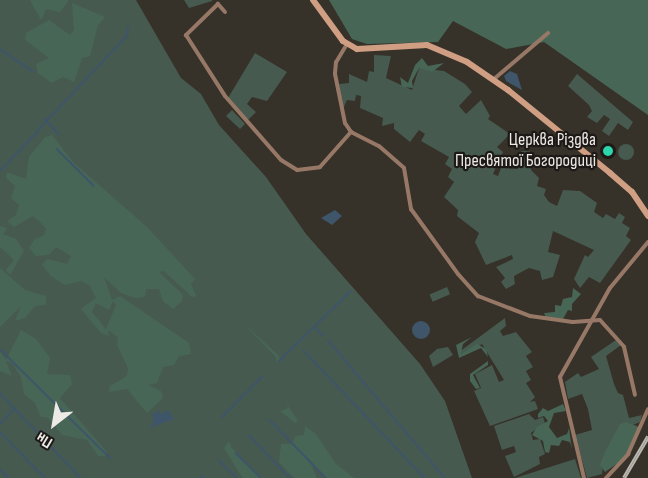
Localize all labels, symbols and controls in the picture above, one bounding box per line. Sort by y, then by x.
place label: Церква Різдва Пресвятої Богородиці [455,130,596,172]
marker: Церква Різдва Пресвятої Богородиці [601,144,615,158]
north arrow [24,394,84,454]
text: Пн [33,428,56,452]

